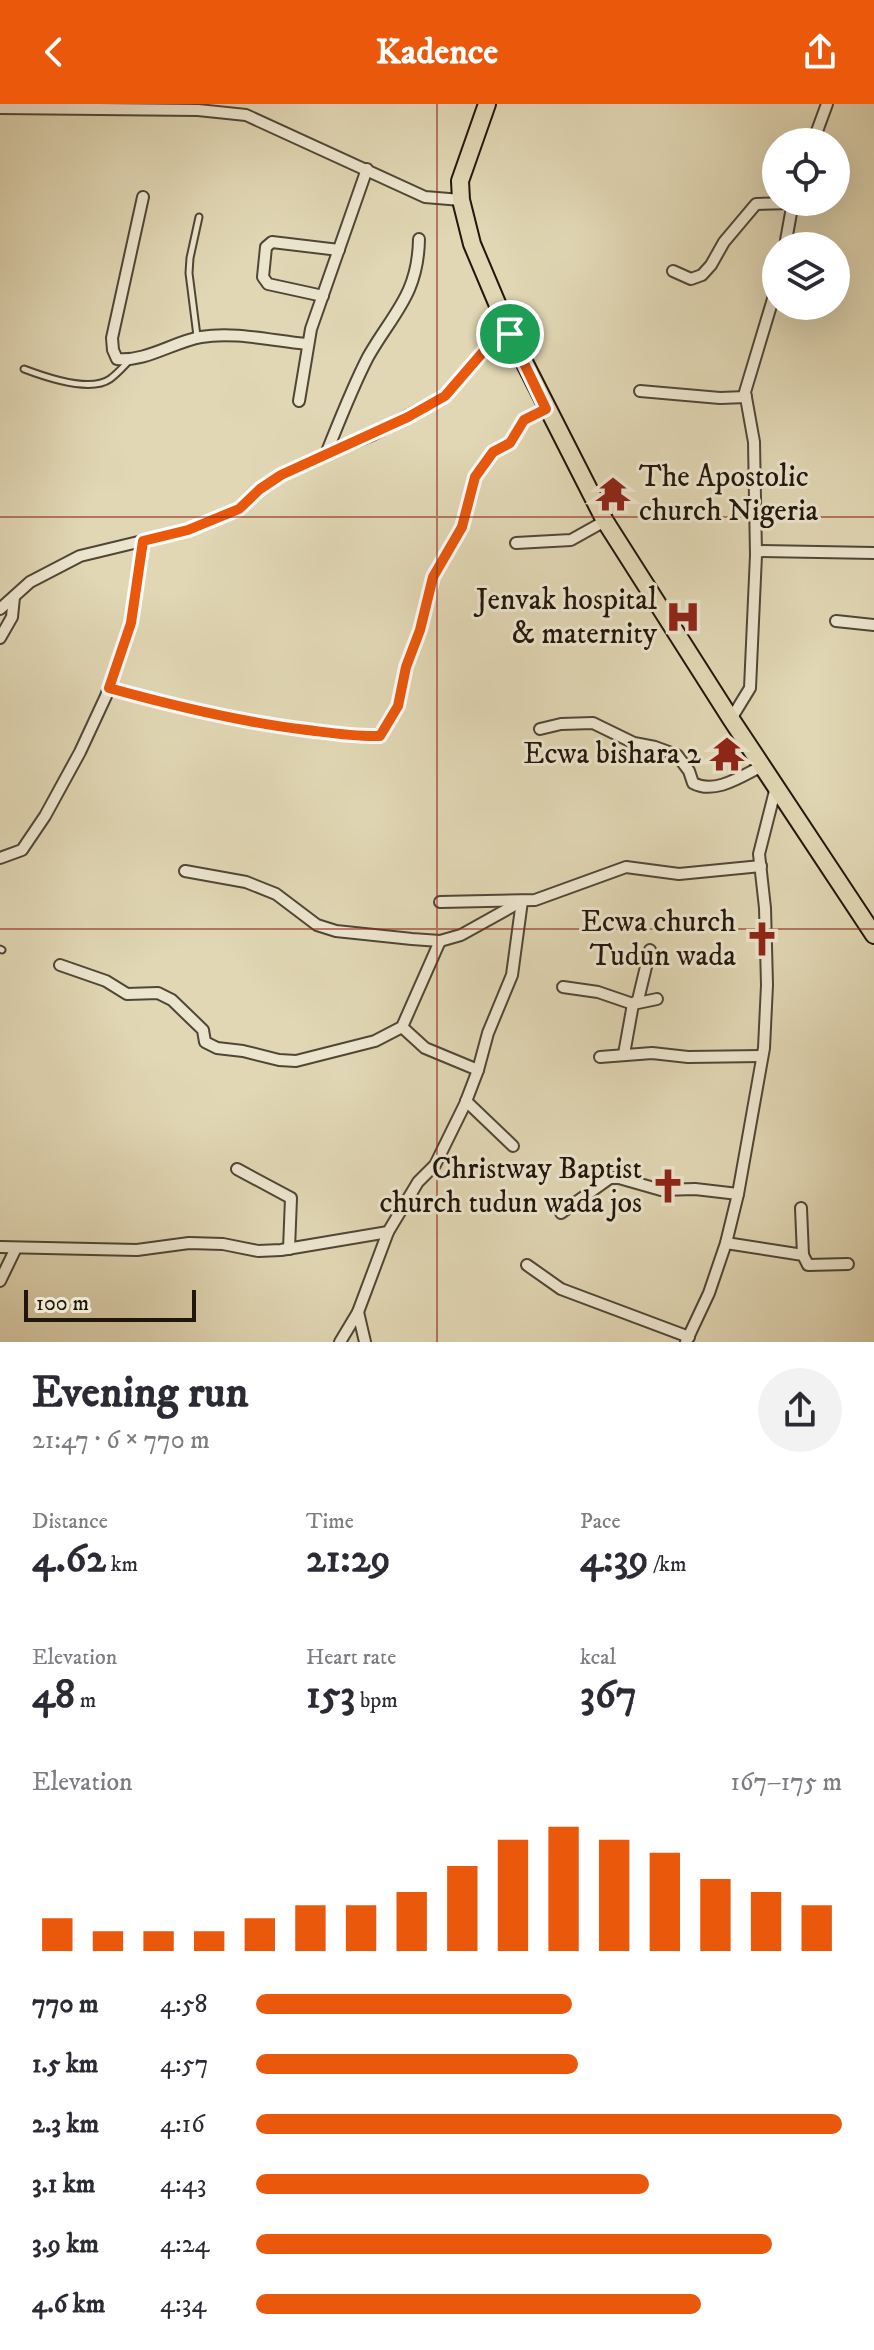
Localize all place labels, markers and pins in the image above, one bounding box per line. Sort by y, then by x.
pin [476,300,544,368]
place label: The Apostolic church Nigeria [639,459,819,530]
temple icon: The Apostolic church Nigeria [594,475,632,513]
place label: Jenvak hospital & maternity [473,582,658,653]
hospital icon: Jenvak hospital & maternity [664,598,702,636]
temple icon: Ecwa bishara 2 [708,735,746,773]
place label: Ecwa bishara 2 [523,736,701,773]
place label: Ecwa church Tudun wada [581,904,736,975]
church icon: Ecwa church Tudun wada [743,920,781,958]
place label: Christway Baptist church tudun wada jos [379,1151,642,1222]
church icon: Christway Baptist church tudun wada jos [649,1167,687,1205]

